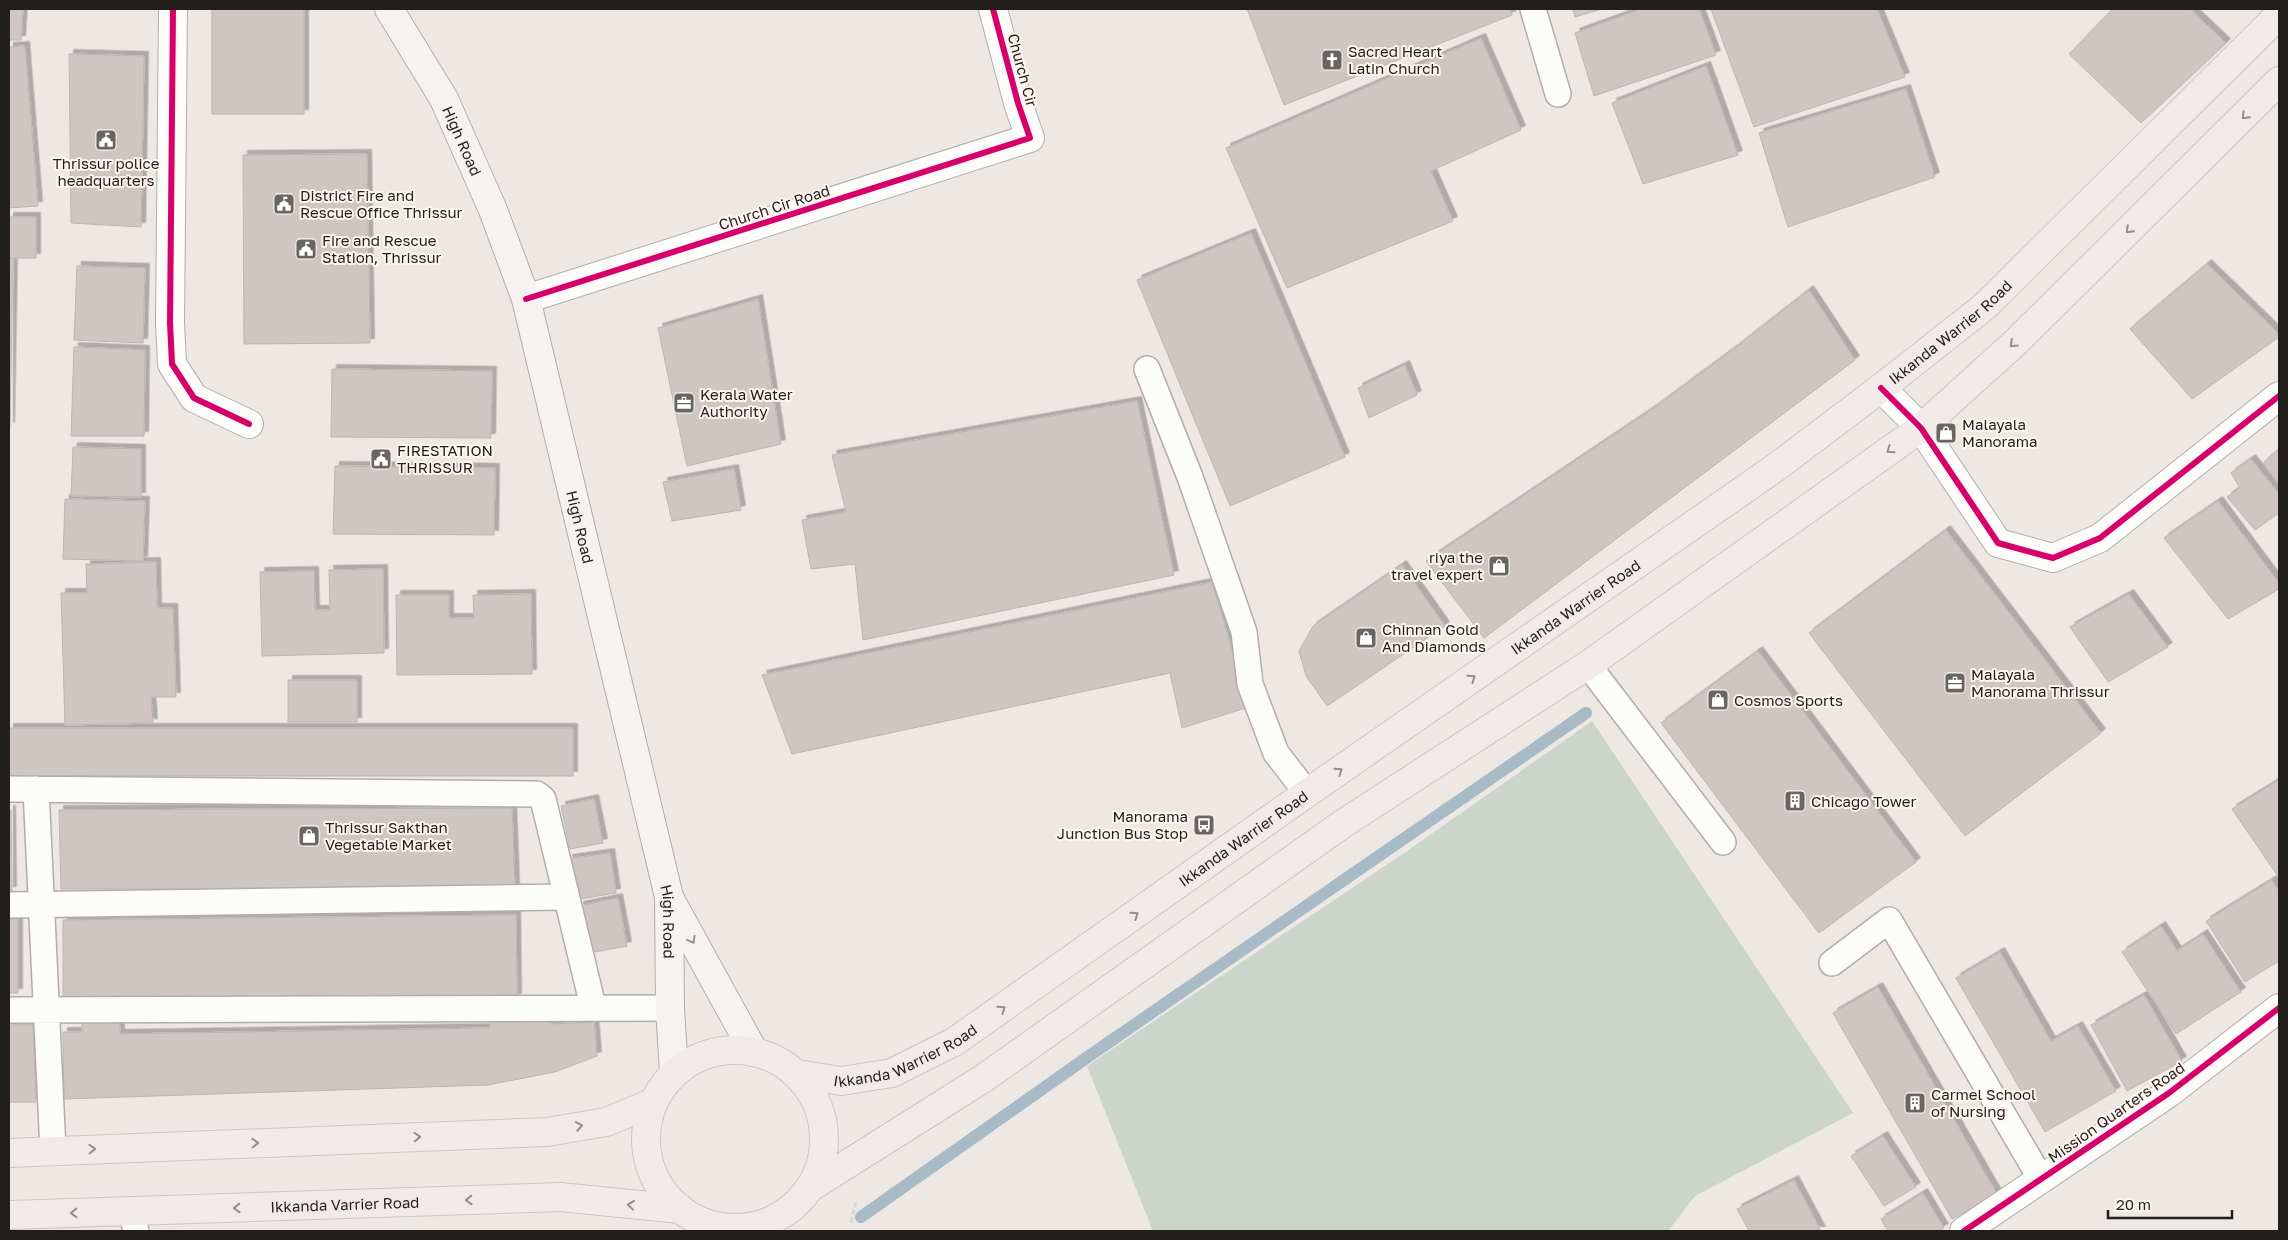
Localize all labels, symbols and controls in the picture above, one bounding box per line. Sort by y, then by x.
street label: Church Cir [1005,31,1041,109]
place label: Sacred Heart Latin Church [1348,42,1442,77]
church icon: Sacred Heart Latin Church [1320,48,1344,72]
street label: High Road [439,103,486,178]
one-way arrow [2241,110,2250,119]
public building icon: Thrissur police headquarters [94,128,118,152]
place label: Thrissur police headquarters [53,154,160,189]
street label: Church Cir Road [716,181,832,233]
place label: District Fire and Rescue Office Thrissur [300,186,463,221]
public building icon: District Fire and Rescue Office Thrissur [272,192,296,216]
one-way arrow [2126,224,2135,233]
place label: Fire and Rescue Station, Thrissur [322,231,441,266]
public building icon: Fire and Rescue Station, Thrissur [294,237,318,261]
street label: Ikkanda Warrier Road [1885,276,2015,388]
one-way arrow [2010,338,2019,347]
place label: Kerala Water Authority [700,385,793,420]
office icon: Kerala Water Authority [672,391,696,415]
place label: Malayala Manorama [1962,415,2038,450]
shop icon: Malayala Manorama [1934,421,1958,445]
place label: FIRESTATION THRISSUR [397,441,493,476]
one-way arrow [1886,444,1896,453]
public building icon: FIRESTATION THRISSUR [369,447,393,471]
street label: High Road [563,489,598,565]
place label: riya the travel expert [1391,548,1483,583]
shop icon: riya the travel expert [1487,554,1511,578]
street label: Ikkanda Warrier Road [1507,555,1644,658]
place label: Chinnan Gold And Diamonds [1382,620,1486,655]
shop icon: Chinnan Gold And Diamonds [1354,626,1378,650]
place label: Malayala Manorama Thrissur [1971,665,2110,700]
office icon: Malayala Manorama Thrissur [1943,671,1967,695]
one-way arrow [1467,675,1476,684]
shop icon: Cosmos Sports [1706,688,1730,712]
place label: Cosmos Sports [1734,691,1843,709]
one-way arrow [1333,768,1343,777]
street label: Ikkanda Warrier Road [1175,787,1311,890]
building icon: Chicago Tower [1783,789,1807,813]
place label: Chicago Tower [1811,792,1917,810]
place label: Manorama Junction Bus Stop [1057,807,1188,842]
bus stop icon: Manorama Junction Bus Stop [1192,813,1216,837]
place label: Thrissur Sakthan Vegetable Market [325,818,452,853]
shop icon: Thrissur Sakthan Vegetable Market [297,824,321,848]
street label: High Road [657,882,679,959]
one-way arrow [1129,912,1138,921]
one-way arrow [686,935,696,944]
one-way arrow [996,1006,1006,1015]
street label: Ikkanda Warrier Road [832,1020,980,1090]
street label: Mission Quarters Road [2044,1058,2188,1166]
place label: Carmel School of Nursing [1931,1085,2036,1120]
building icon: Carmel School of Nursing [1903,1091,1927,1115]
one-way arrow [575,1122,583,1132]
one-way arrow [413,1131,421,1142]
one-way arrow [252,1138,259,1148]
one-way arrow [89,1144,97,1155]
scale bar [2108,1188,2232,1220]
street label: Ikkanda Varrier Road [270,1193,420,1215]
one-way arrow [465,1195,472,1205]
text: 20 m [2116,1195,2151,1213]
one-way arrow [627,1200,635,1211]
one-way arrow [232,1202,240,1213]
one-way arrow [70,1208,78,1218]

